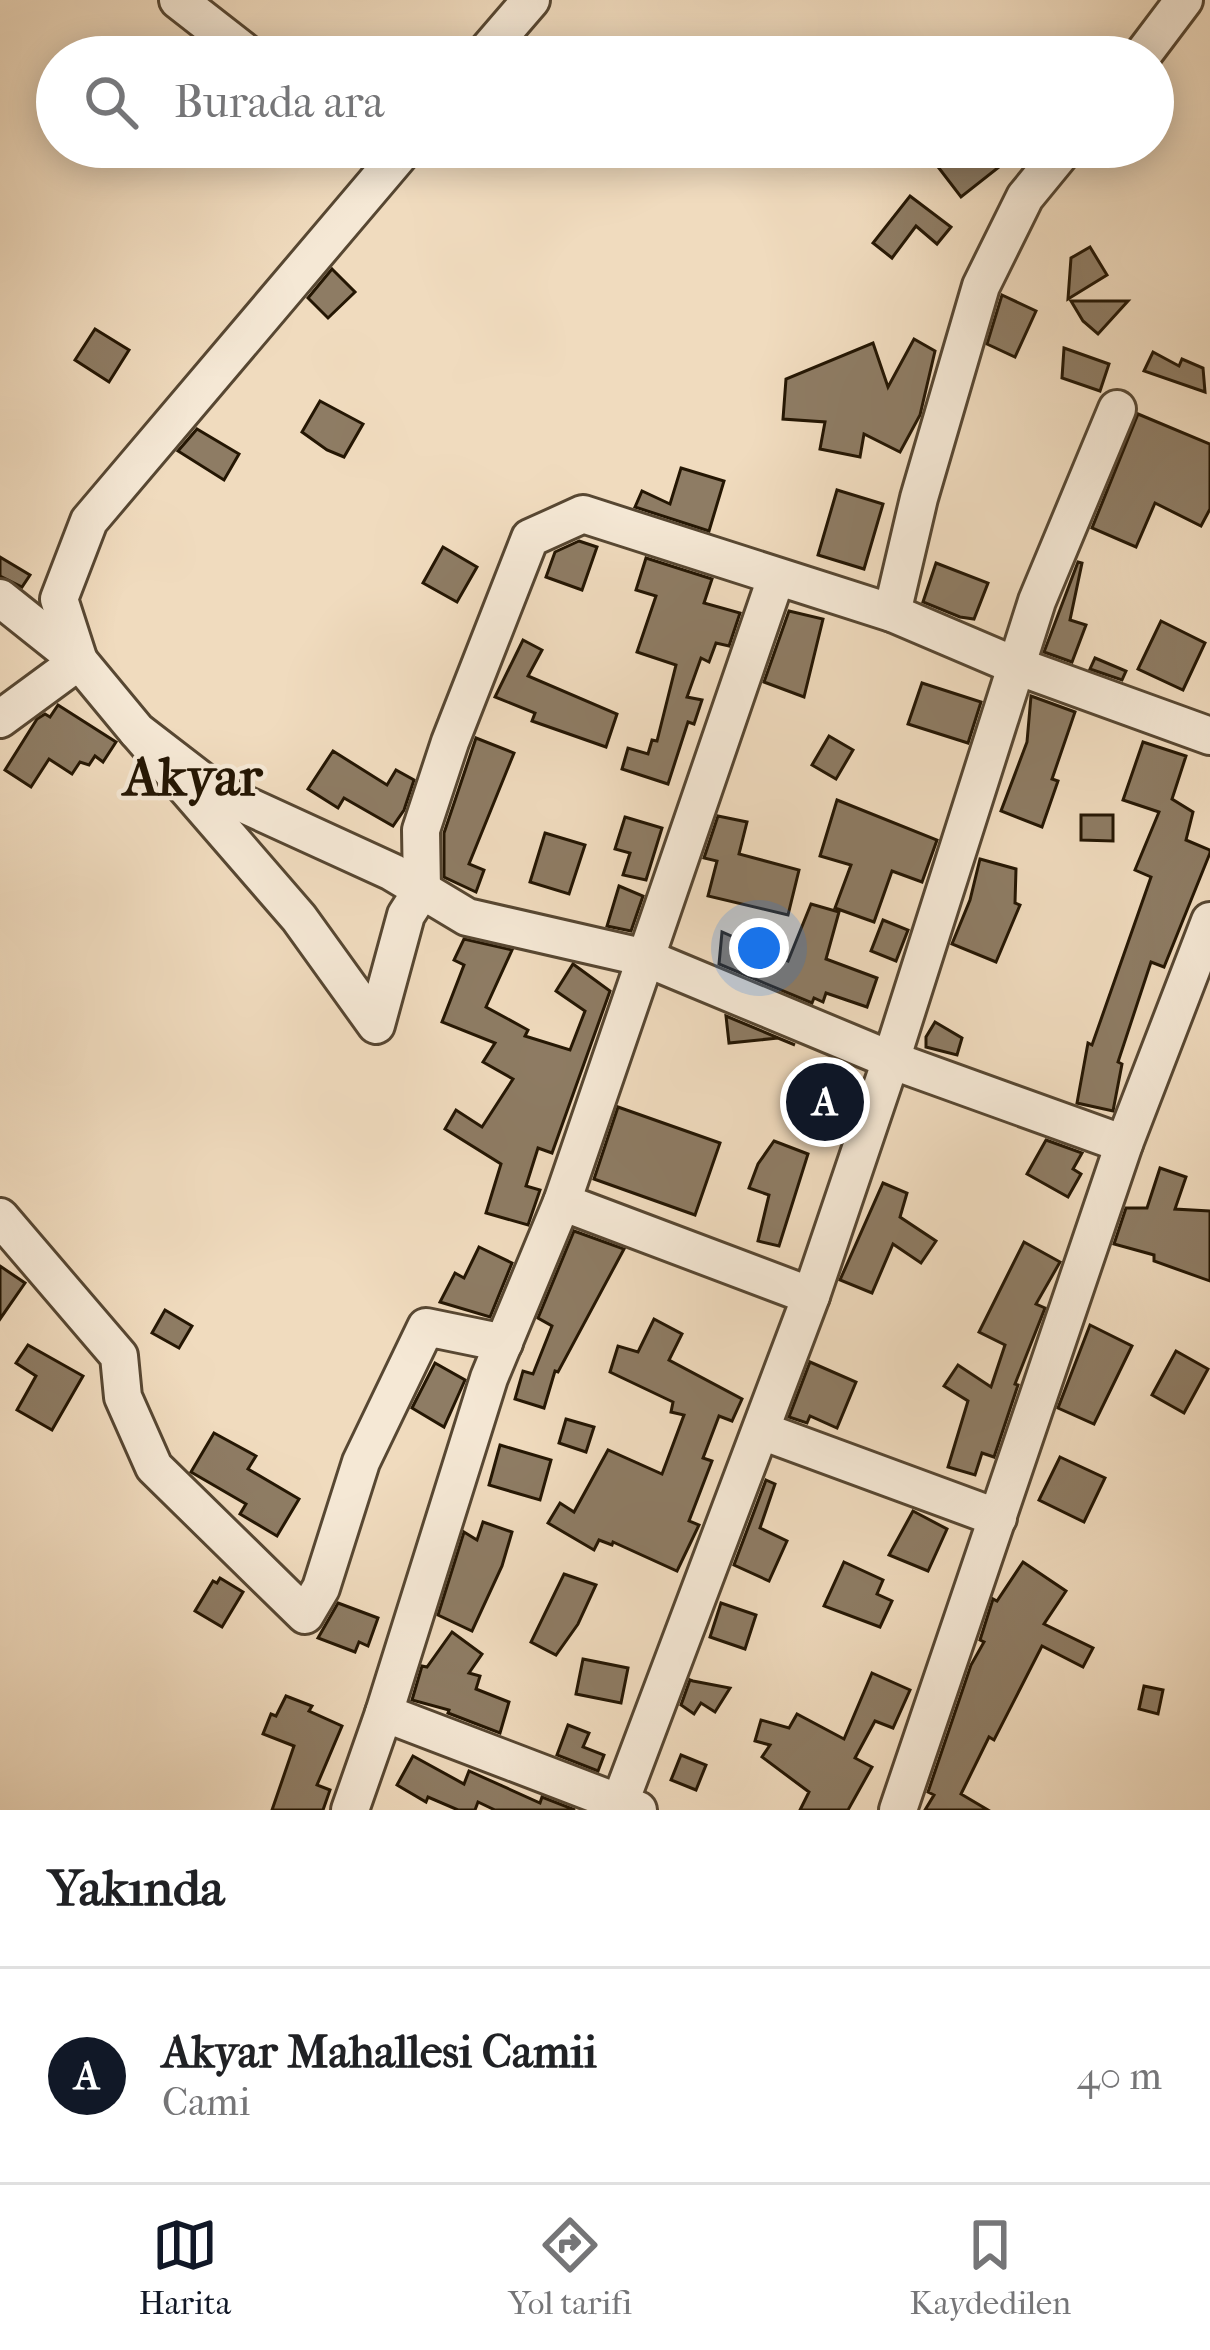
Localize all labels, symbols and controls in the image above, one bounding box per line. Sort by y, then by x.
search box [36,36,1174,168]
icon: search [78,69,144,135]
text: Burada ara [174,76,384,129]
district label: Akyar [121,746,263,809]
your location [729,918,789,978]
pin: A [786,1057,864,1147]
text: Yakında [48,1858,224,1918]
text: Akyar Mahallesi Camii [162,2026,597,2079]
text: A [74,2053,100,2099]
text: 40 m [1077,2053,1162,2099]
text: Cami [162,2079,250,2125]
tab: Harita [139,2212,231,2323]
tab: Yol tarifi [508,2212,632,2323]
tab: Kaydedilen [909,2212,1071,2323]

